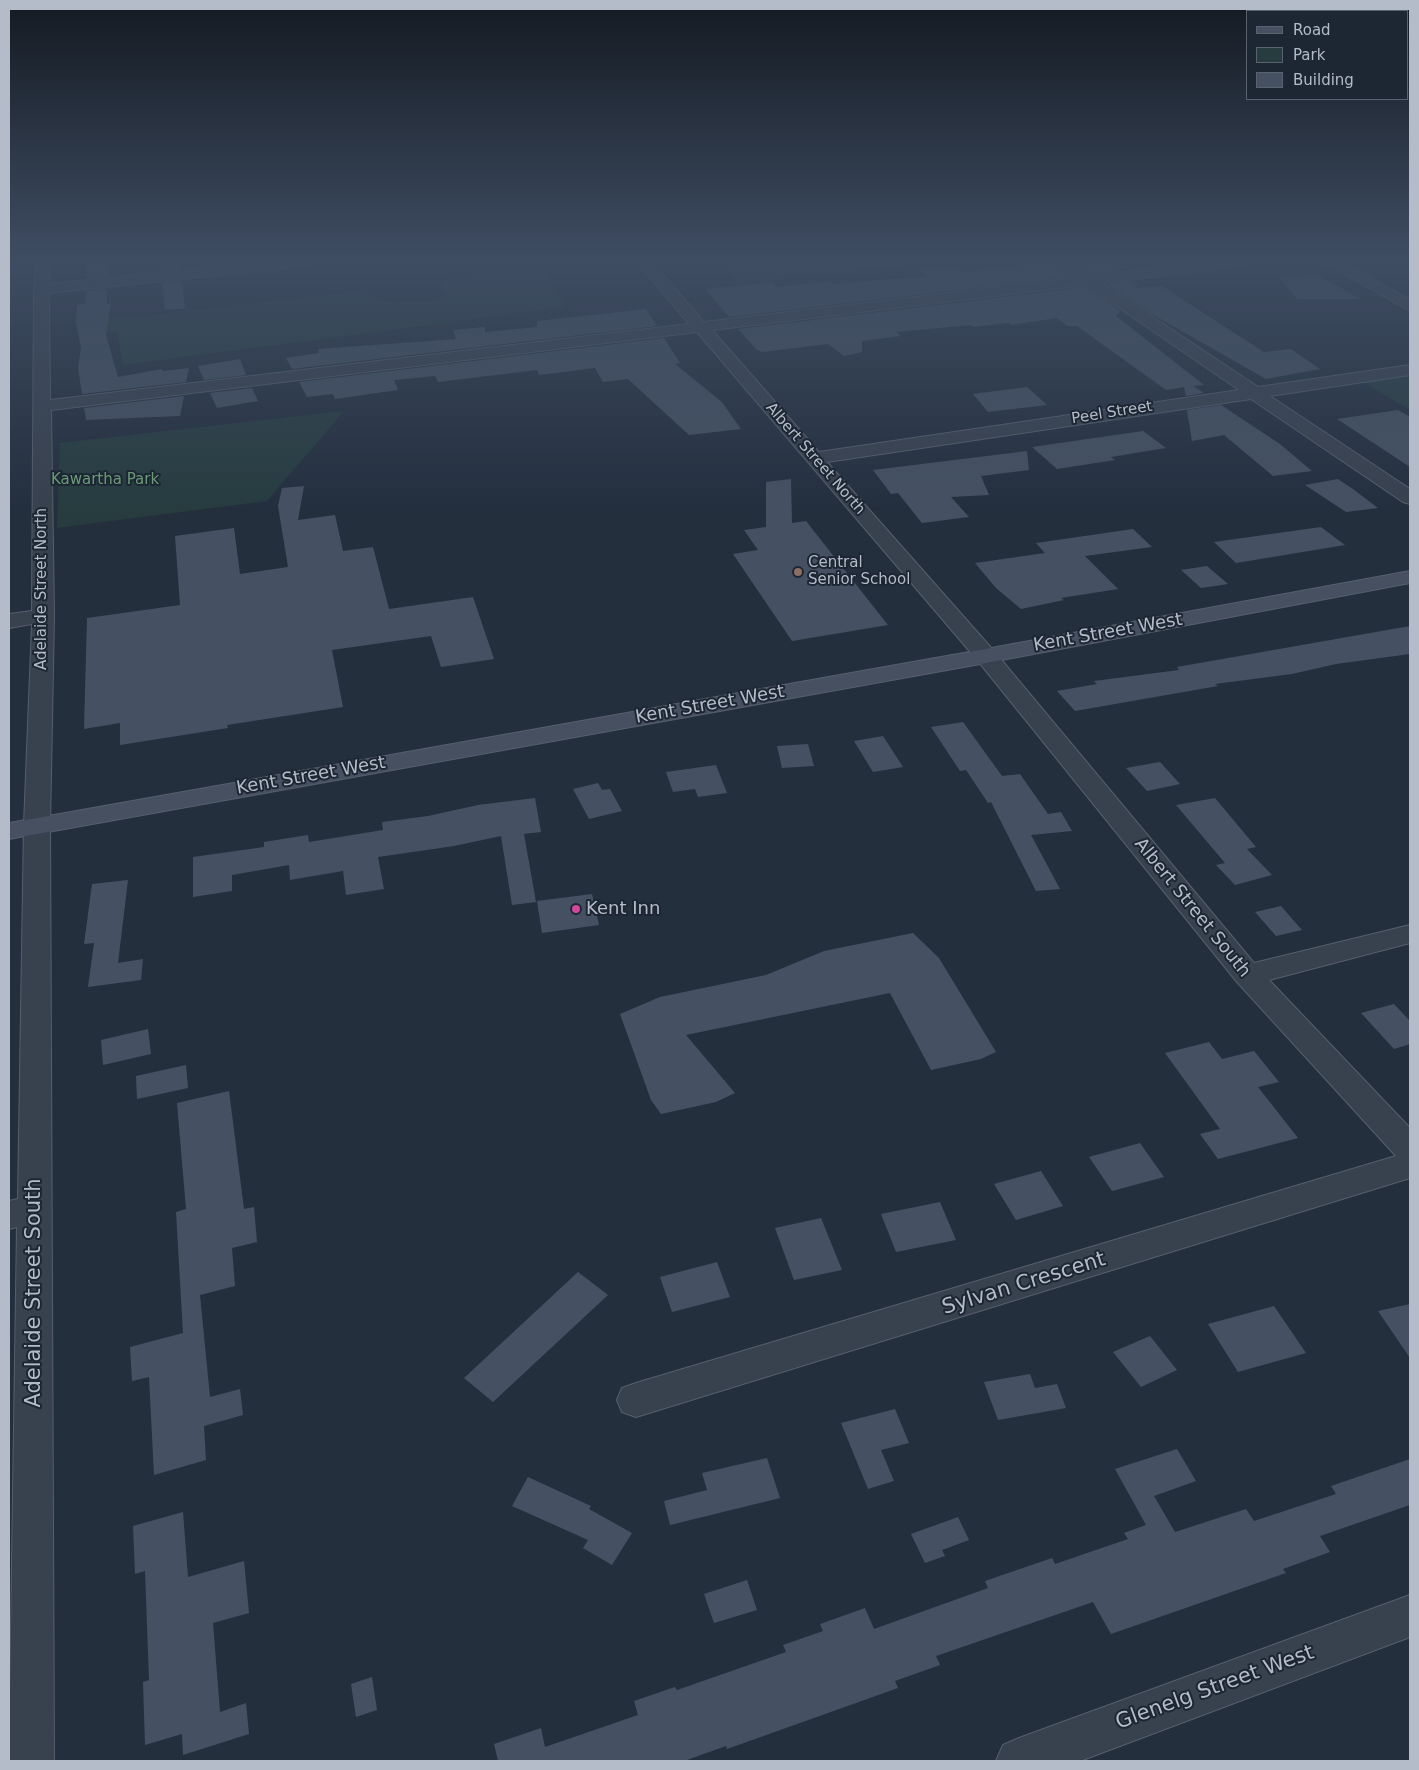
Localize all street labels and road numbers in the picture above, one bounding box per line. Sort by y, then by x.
street label: Peel Street [1070,398,1154,428]
street label: Albert Street North [762,399,868,519]
street label: Adelaide Street North [33,508,51,670]
street label: Kent Street West [1032,609,1184,657]
street label: Kent Street West [634,681,786,729]
street label: Kent Street West [235,752,387,800]
street label: Albert Street South [1129,834,1255,982]
street label: Adelaide Street South [22,1178,48,1408]
street label: Sylvan Crescent [939,1247,1109,1321]
street label: Glenelg Street West [1112,1640,1318,1736]

